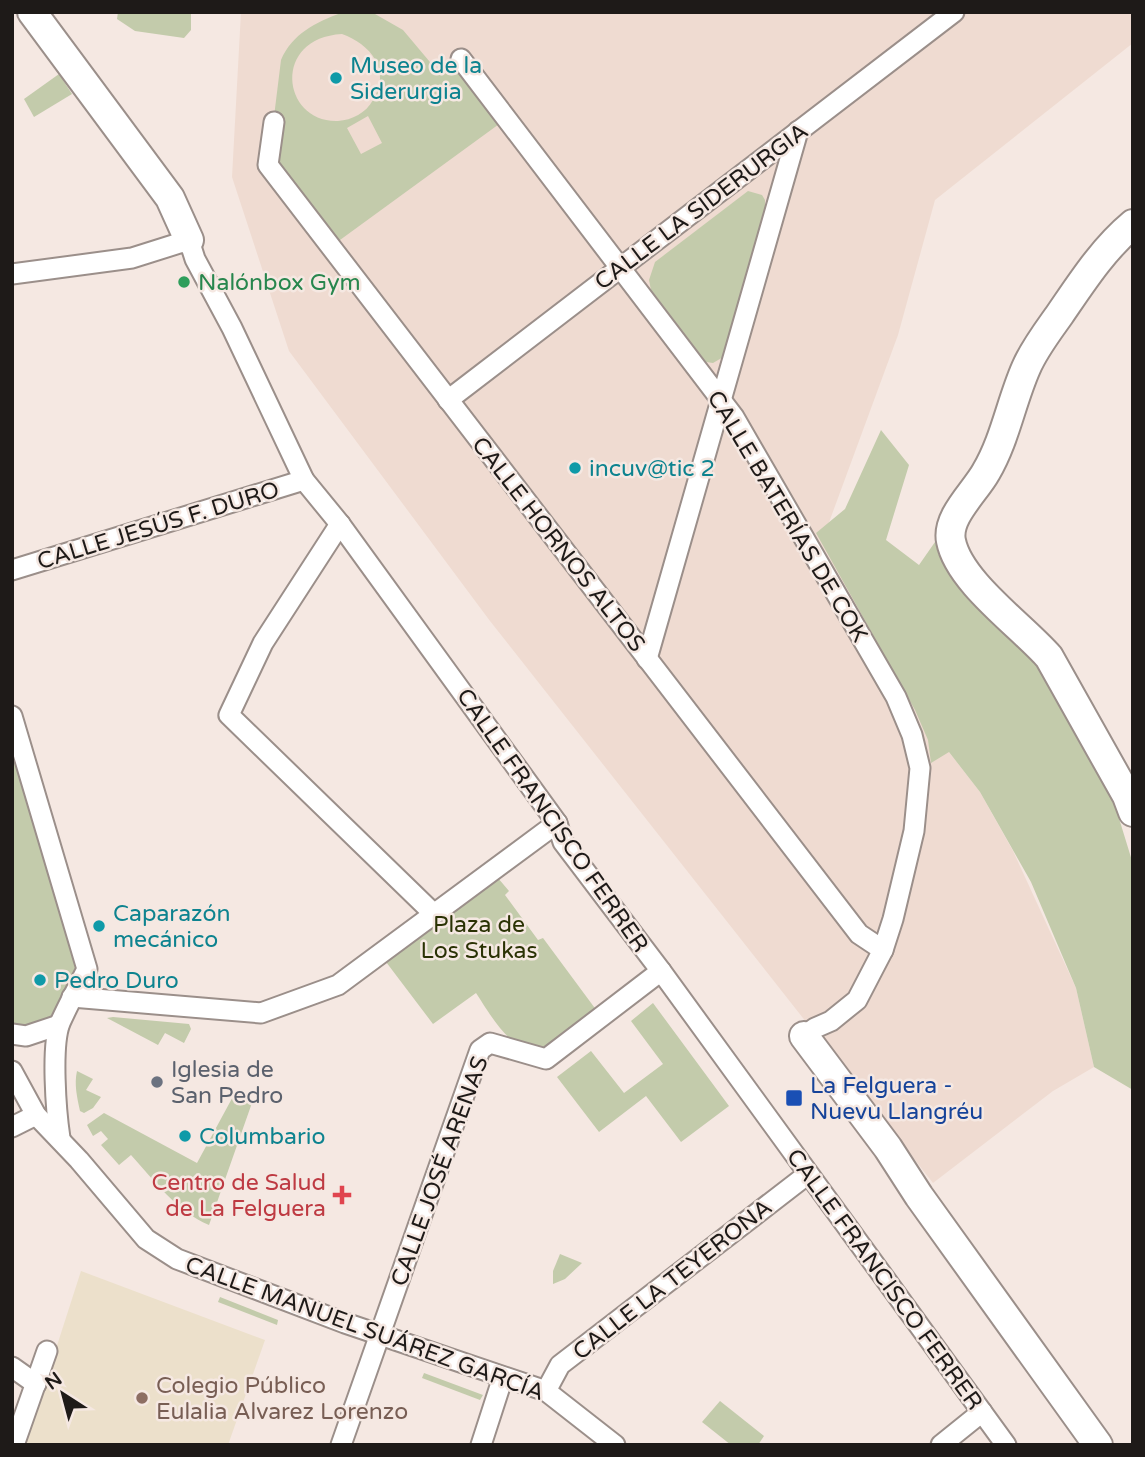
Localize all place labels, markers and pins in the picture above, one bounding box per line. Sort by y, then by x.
place label: Museo de la Siderurgia [350,52,482,106]
marker: Museo de la Siderurgia [328,70,344,86]
place label: Nalónbox Gym [198,269,361,297]
marker: Nalónbox Gym [176,274,192,290]
place label: incuv@tic 2 [589,455,715,483]
marker: incuv@tic 2 [567,460,583,476]
place label: Caparazón mecánico [113,900,231,954]
marker: Caparazón mecánico [91,918,107,934]
place label: Pedro Duro [54,967,179,995]
marker: Pedro Duro [32,972,48,988]
place label: Iglesia de San Pedro [171,1056,283,1110]
place label: La Felguera - Nuevu Llangréu [810,1072,983,1126]
marker: Iglesia de San Pedro [149,1074,165,1090]
marker: La Felguera - Nuevu Llangréu [784,1088,804,1108]
place label: Columbario [199,1123,325,1151]
marker: Columbario [177,1128,193,1144]
place label: Centro de Salud de La Felguera [152,1169,326,1223]
marker: Centro de Salud de La Felguera [332,1185,352,1205]
place label: Colegio Público Eulalia Alvarez Lorenzo [156,1372,408,1426]
marker: Colegio Público Eulalia Alvarez Lorenzo [134,1390,150,1406]

